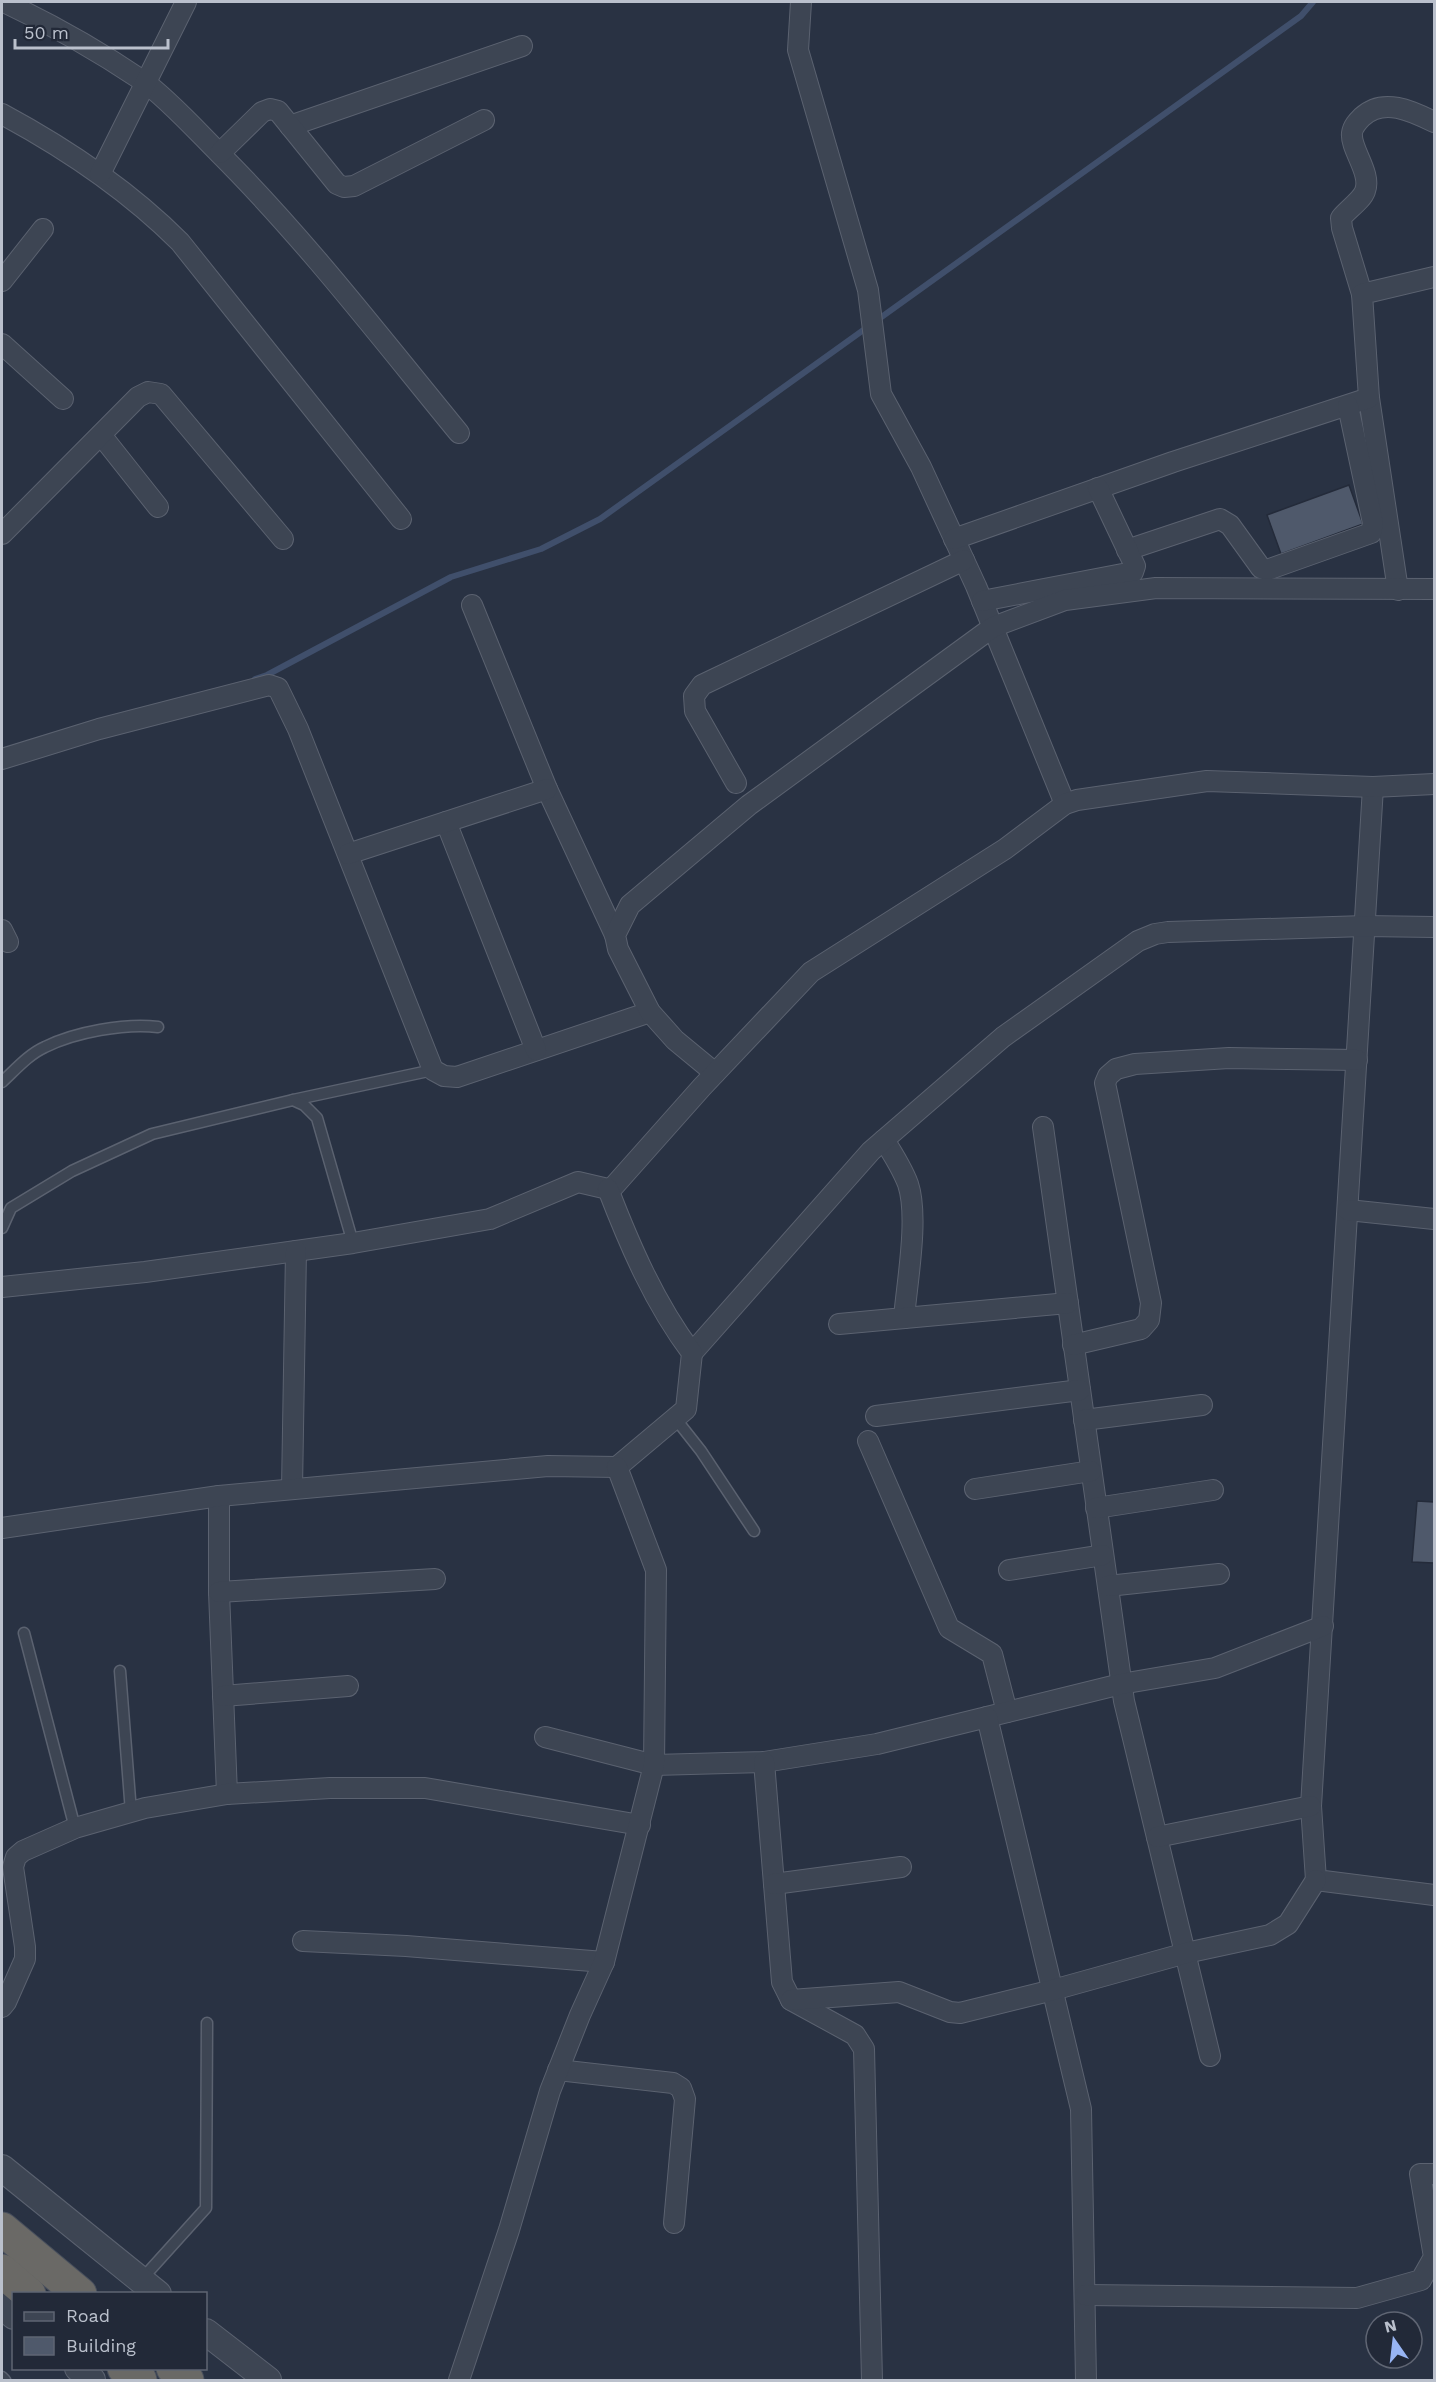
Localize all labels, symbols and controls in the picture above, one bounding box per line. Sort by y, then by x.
scale bar [15,12,168,50]
text: 50 m [24,22,69,43]
legend [12,2292,207,2370]
text: Road [66,2305,110,2326]
north arrow [1364,2310,1424,2370]
text: N [1382,2315,1399,2337]
text: Building [66,2335,136,2356]

